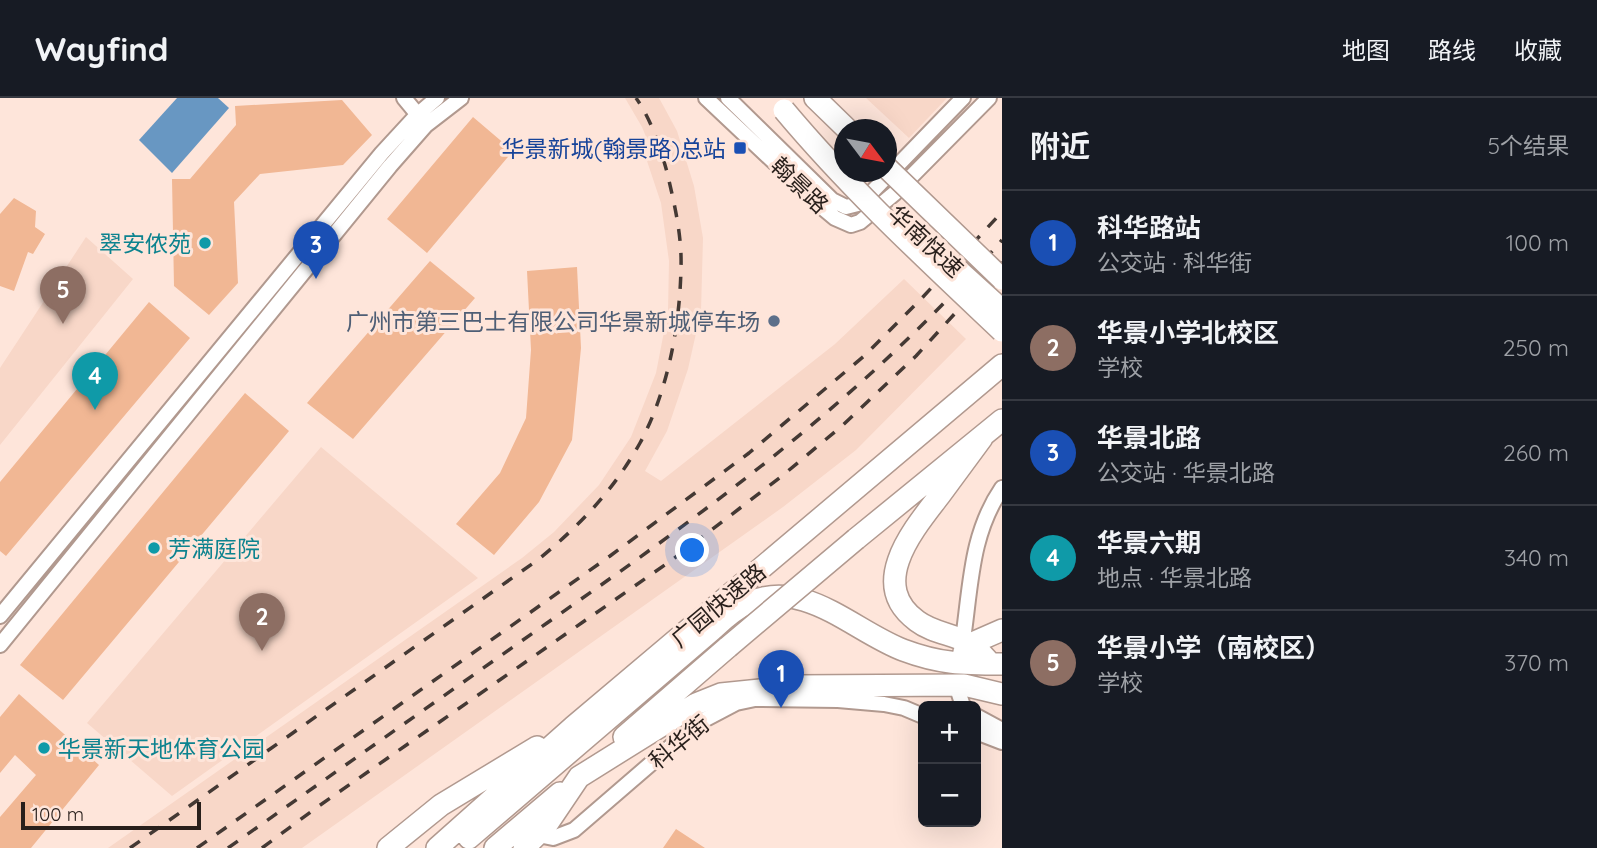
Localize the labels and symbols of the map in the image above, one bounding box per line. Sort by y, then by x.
north arrow [834,119,897,182]
place label: 华景新城(翰景路)总站 [502,134,726,163]
marker: 华景新城(翰景路)总站 [732,140,748,156]
street label: 翰景路 [765,151,835,219]
street label: 华南快速 [882,199,970,283]
pin: 3 [293,221,339,279]
place label: 翠安侬苑 [99,229,191,258]
marker: 翠安侬苑 [197,235,213,251]
pin: 5 [40,266,86,324]
place label: 广州市第三巴士有限公司华景新城停车场 [346,307,760,336]
marker: 广州市第三巴士有限公司华景新城停车场 [766,313,782,329]
pin: 4 [72,352,118,410]
your location [675,533,709,567]
place label: 芳满庭院 [168,534,260,563]
marker: 芳满庭院 [146,540,162,556]
street label: 广园快速路 [665,557,771,653]
pin: 2 [239,593,285,651]
pin: 1 [758,650,804,708]
street label: 科华街 [643,709,715,775]
place label: 华景新天地体育公园 [58,734,265,763]
marker: 华景新天地体育公园 [36,740,52,756]
scale bar [21,799,201,831]

